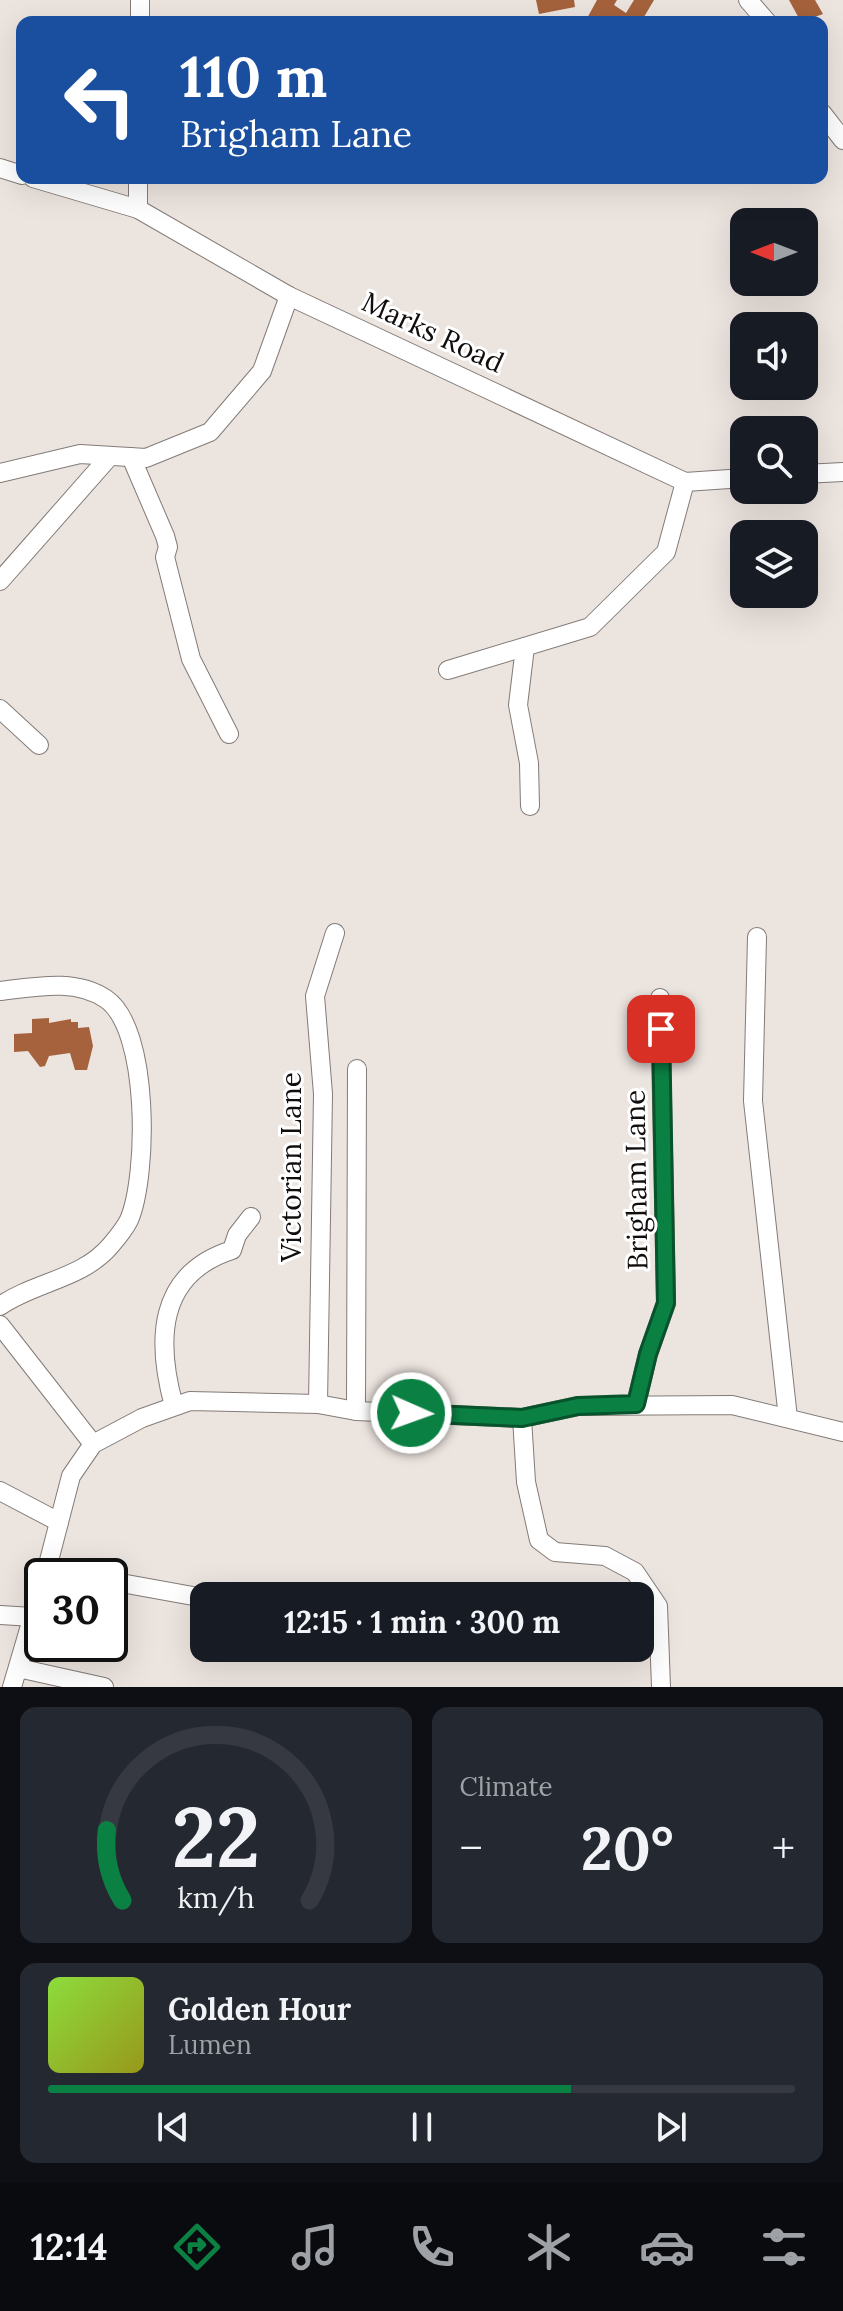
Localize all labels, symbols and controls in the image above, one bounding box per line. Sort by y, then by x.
text: 110 m [180,41,327,112]
icon: left [48,48,152,152]
text: Brigham Lane [180,111,412,157]
north arrow [730,208,818,296]
map controls [730,208,818,608]
street label: Marks Road [356,283,510,381]
button: sound [730,312,818,400]
button: search [730,416,818,504]
button: layers [730,520,818,608]
pin [627,995,695,1063]
icon: arrive [639,1007,683,1051]
street label: Victorian Lane [273,1072,309,1263]
street label: Brigham Lane [616,1090,656,1270]
position arrow [369,1371,453,1455]
speed limit sign: 30 [24,1558,128,1662]
text: 12:15 · 1 min · 300 m [284,1603,560,1641]
text: Climate [460,1770,553,1803]
text: 22 [171,1783,260,1890]
text: 20° [581,1810,674,1886]
text: − [460,1820,483,1876]
text: + [772,1820,795,1876]
text: km/h [177,1879,254,1916]
text: Golden Hour [168,1990,351,2028]
text: Lumen [168,2028,252,2061]
icon: previous [151,2105,195,2149]
icon: pause [400,2105,444,2149]
icon: next [649,2105,693,2149]
icon: directions [169,2219,225,2275]
icon: music [287,2219,343,2275]
icon: phone [404,2219,460,2275]
icon: climate [521,2219,577,2275]
icon: car [639,2219,695,2275]
icon: filters [756,2219,812,2275]
text: 12:14 [31,2224,108,2270]

